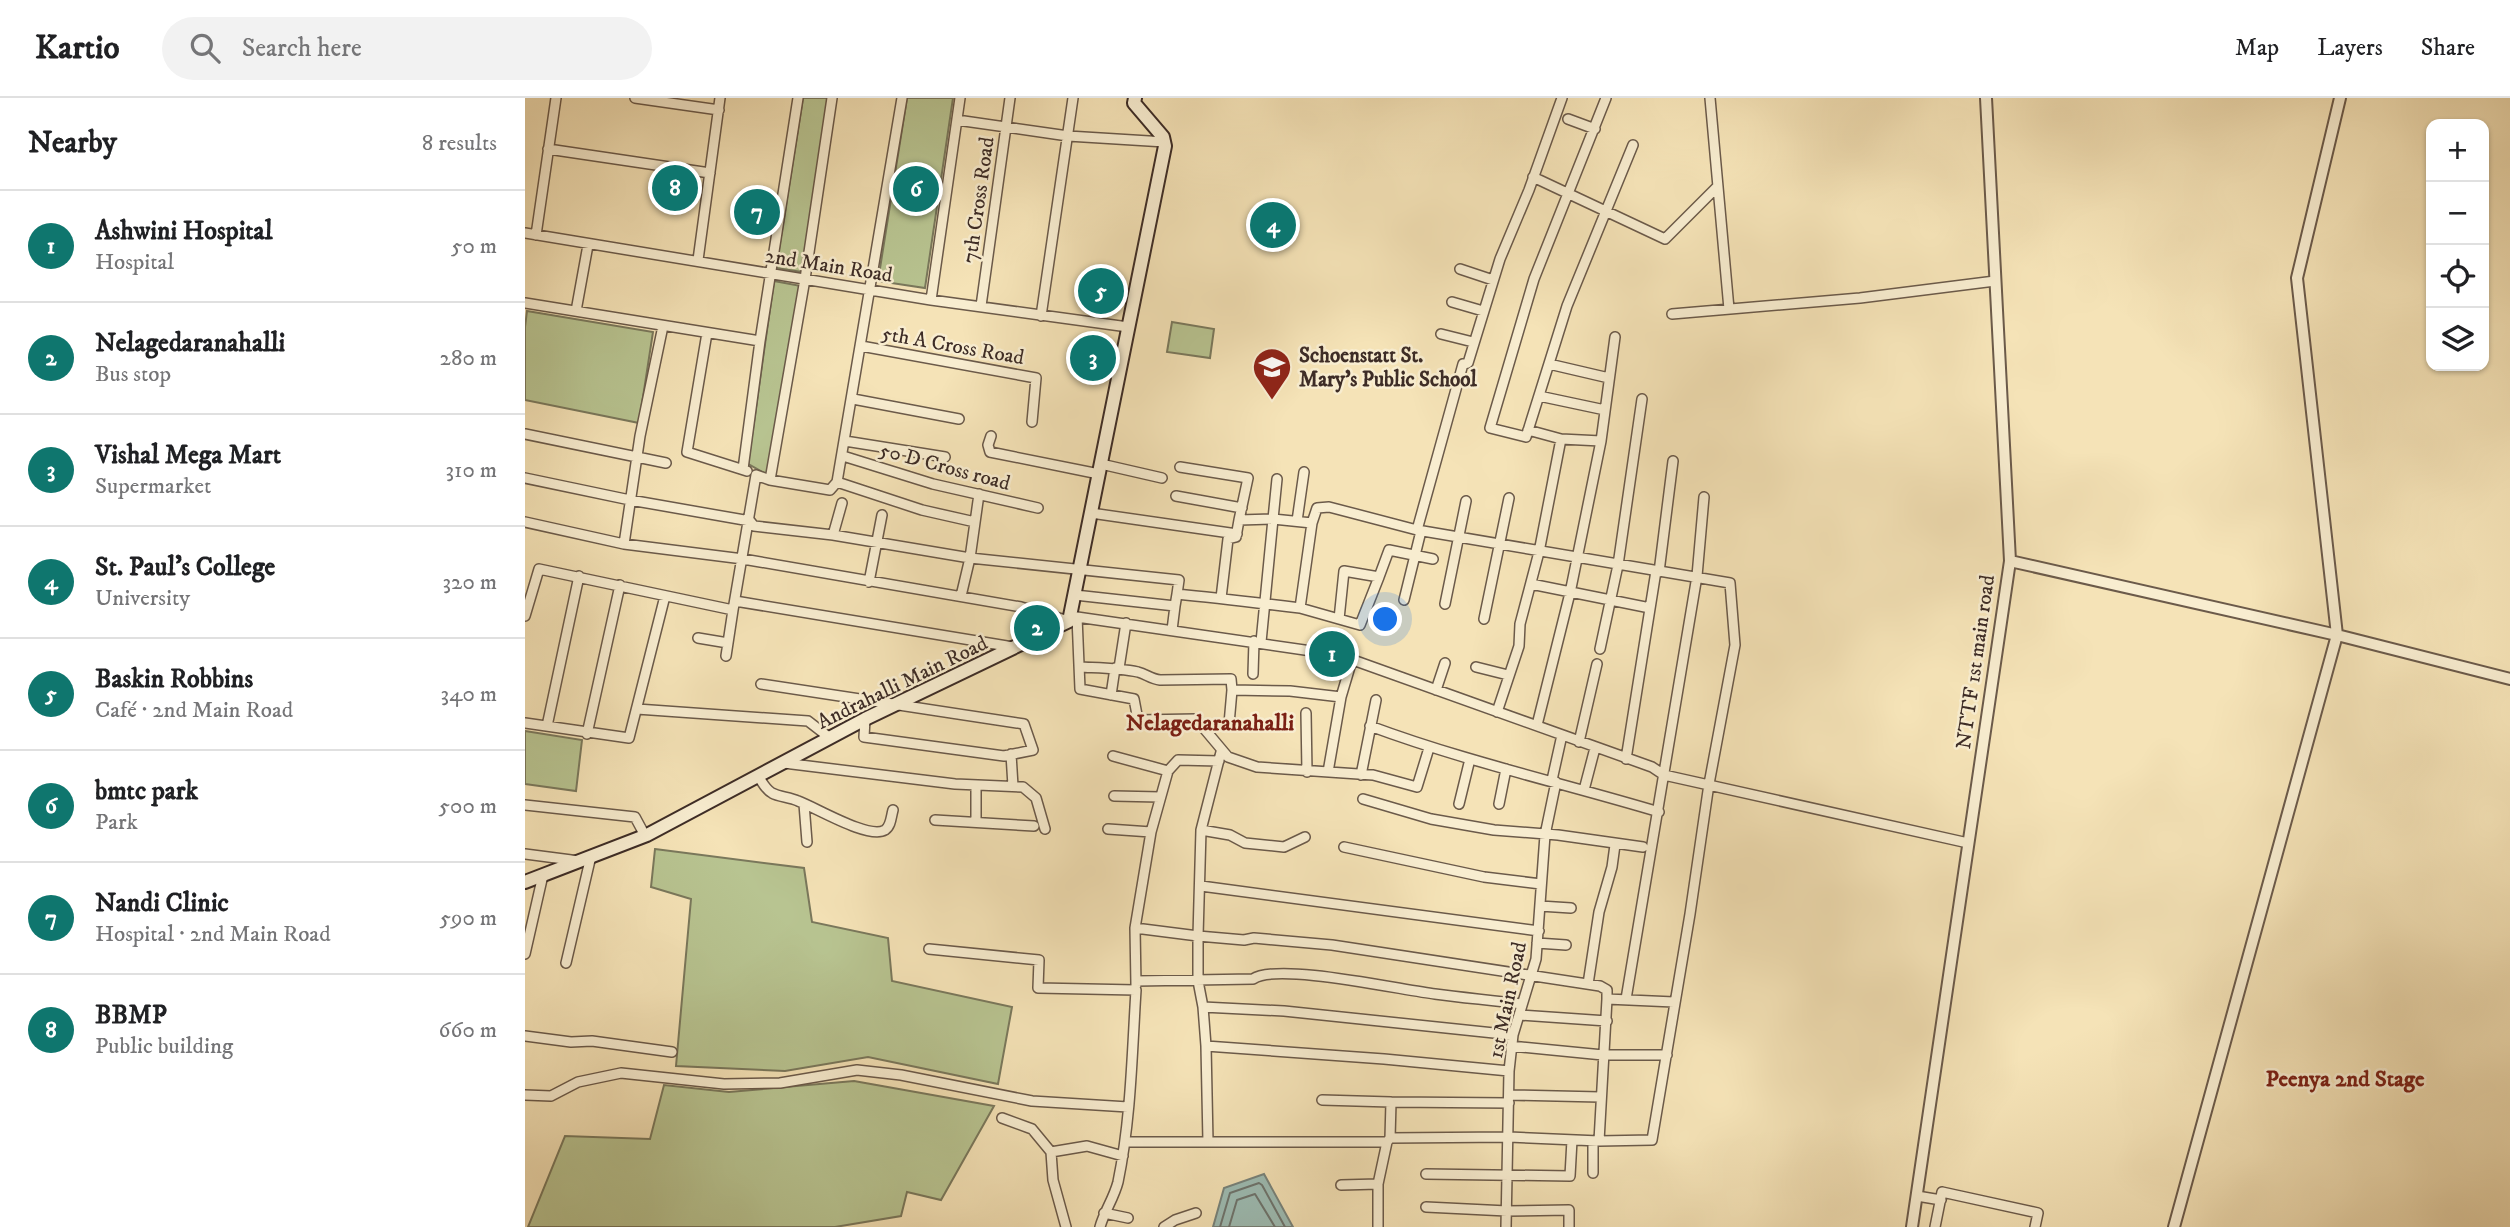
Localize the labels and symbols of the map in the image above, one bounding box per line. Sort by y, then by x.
street label: 7th Cross Road [957,135,1001,265]
pin: 8 [652,162,698,214]
pin: 6 [893,163,939,215]
pin: 7 [734,186,780,238]
pin: 4 [1250,199,1296,251]
street label: 2nd Main Road [763,243,895,289]
pin: 5 [1078,265,1124,317]
street label: 5th A Cross Road [879,321,1027,371]
pin: 3 [1070,332,1116,384]
place label: Schoenstatt St. Mary's Public School [1299,343,1477,393]
school or university icon: Schoenstatt St. Mary's Public School [1251,346,1293,401]
street label: 50 D Cross road [877,437,1013,497]
street label: NTTF 1st main road [1951,573,2001,751]
pin: 2 [1014,602,1060,654]
your location [1368,602,1402,636]
pin: 1 [1309,628,1355,680]
street label: Andrahalli Main Road [813,630,992,735]
district label: Nelagedaranahalli [1126,709,1294,738]
street label: 1st Main Road [1483,939,1533,1061]
district label: Peenya 2nd Stage [2265,1065,2425,1094]

